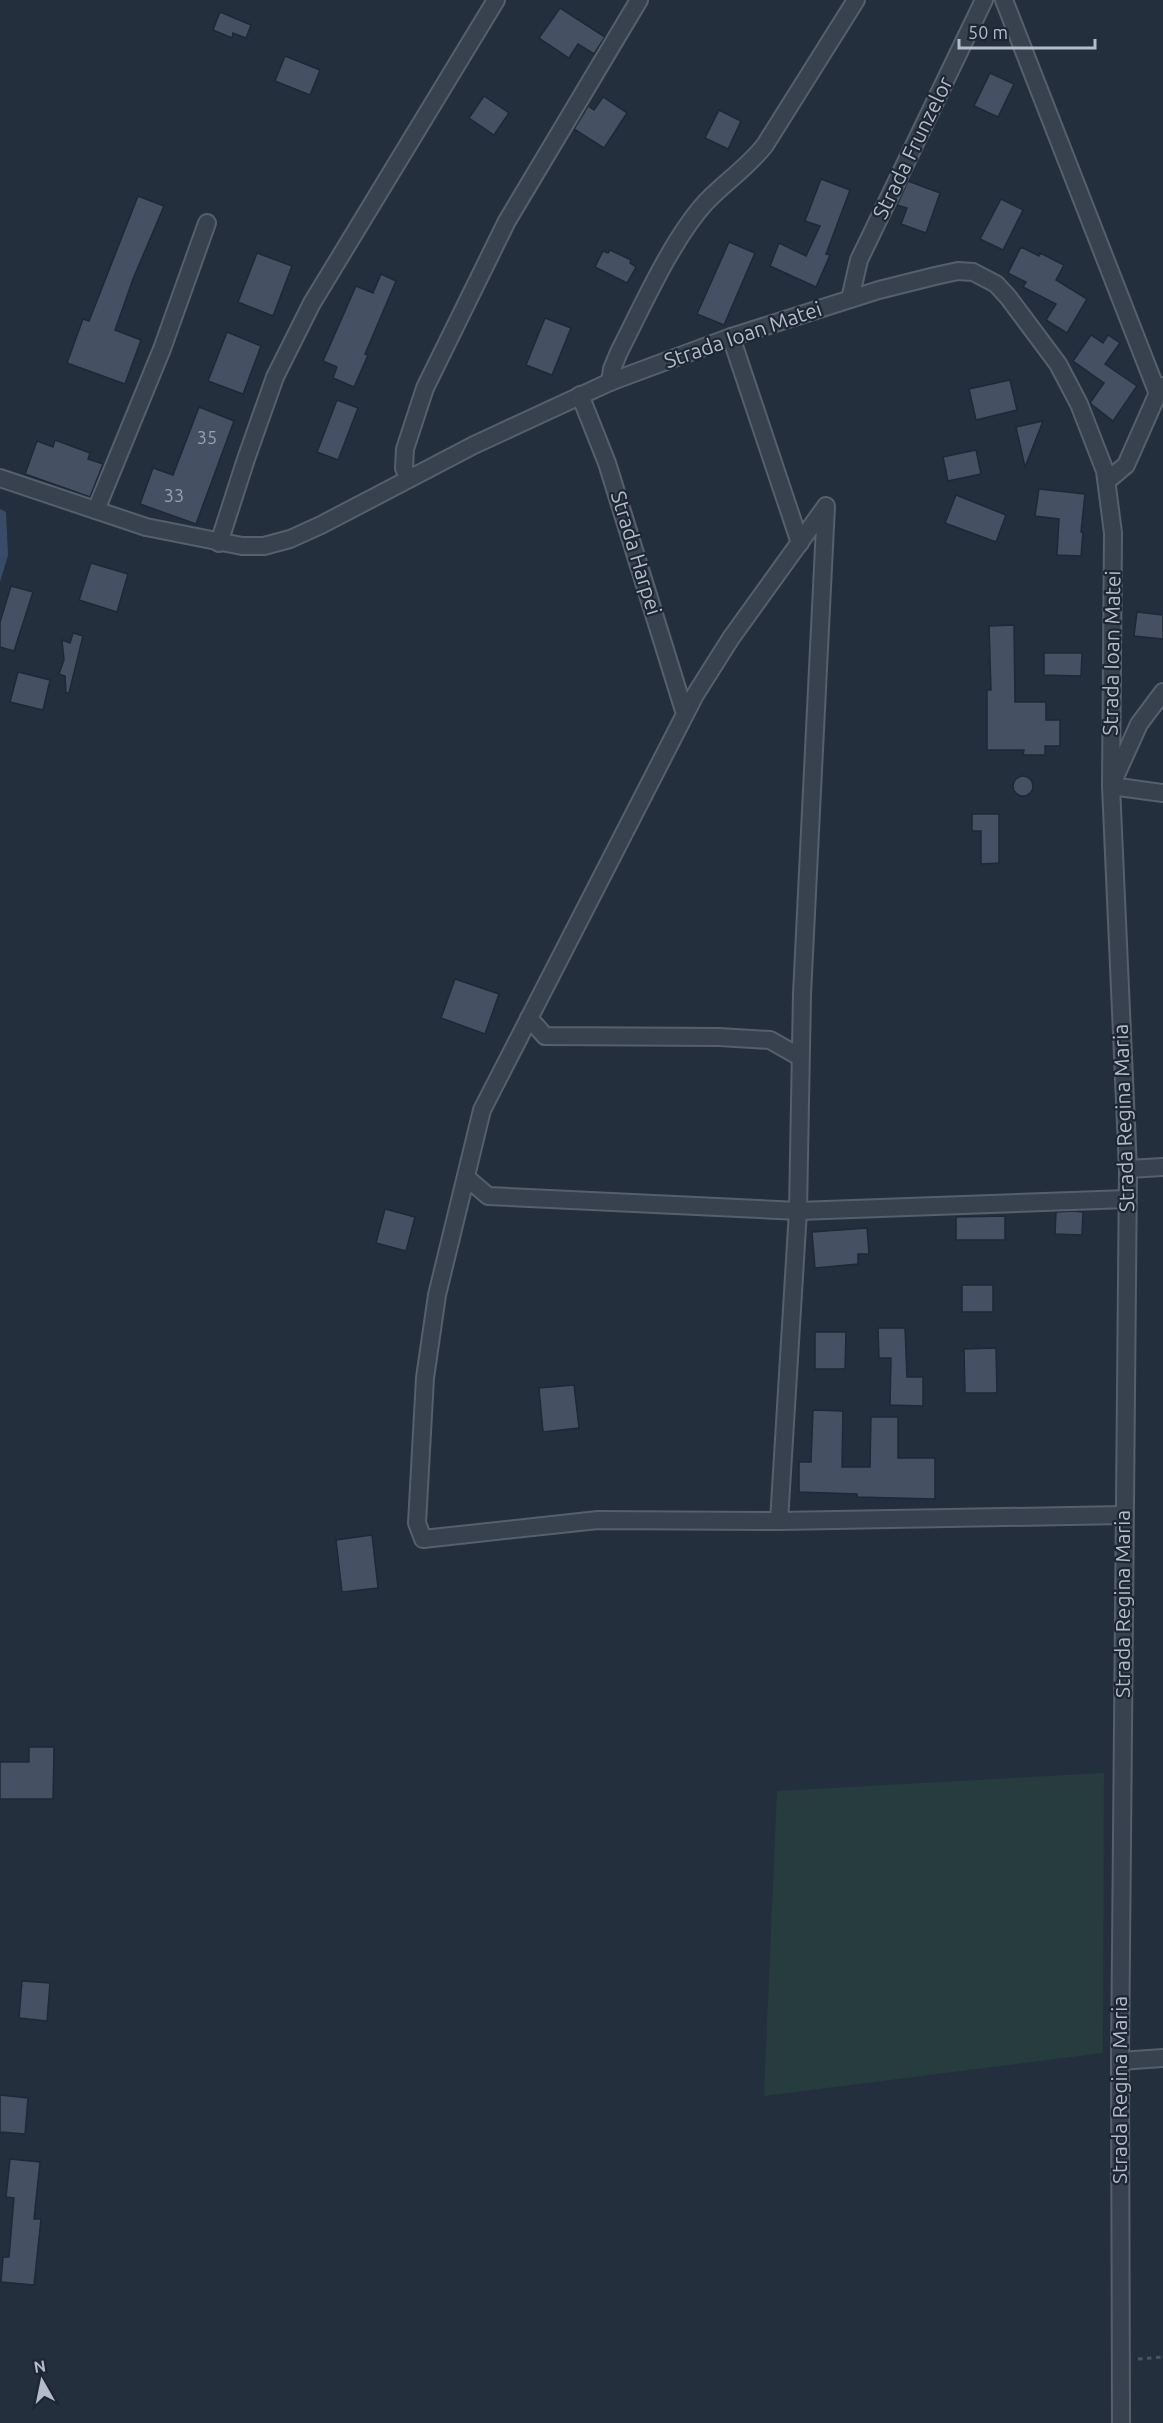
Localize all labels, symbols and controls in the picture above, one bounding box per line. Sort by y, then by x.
scale bar [959,12,1096,50]
text: 50 m [968,22,1008,42]
street label: Strada Frunzelor [867,72,957,223]
street label: Strada Ioan Matei [661,296,825,372]
house number: 35 [197,427,217,447]
house number: 33 [164,485,184,505]
street label: Strada Harpei [607,488,667,618]
street label: Strada Ioan Matei [1098,570,1124,736]
street label: Strada Regina Maria [1108,1024,1138,1212]
street label: Strada Regina Maria [1110,1510,1134,1698]
street label: Strada Regina Maria [1107,1996,1131,2184]
north arrow [12,2351,72,2411]
text: N [32,2356,47,2376]

